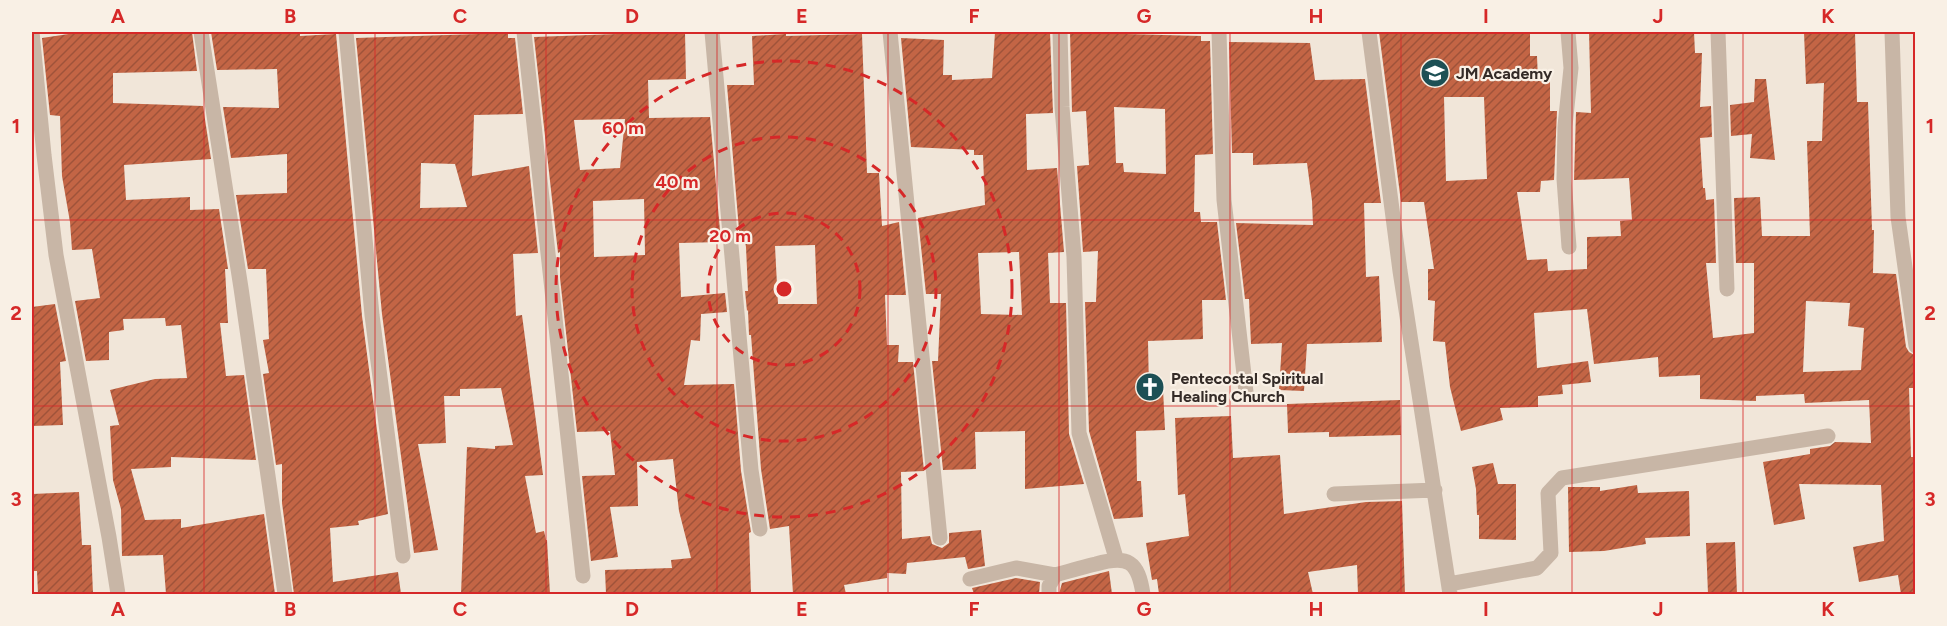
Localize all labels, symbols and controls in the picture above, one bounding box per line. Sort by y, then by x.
text: A [111,4,126,28]
text: B [284,4,296,28]
text: C [453,4,467,28]
text: D [625,4,639,28]
text: E [796,4,808,28]
text: F [968,4,980,28]
text: G [1137,4,1152,28]
text: H [1309,4,1324,28]
text: I [1483,4,1489,28]
text: J [1652,4,1664,28]
text: K [1821,4,1835,28]
school or university icon: JM Academy [1419,57,1451,89]
place label: JM Academy [1456,64,1553,83]
text: 1 [12,114,20,138]
text: 1 [1926,114,1934,138]
text: 60 m [602,117,644,139]
text: 40 m [655,171,699,193]
text: 20 m [709,225,751,247]
centre of rings [774,279,794,299]
text: 2 [10,301,22,325]
text: 2 [1924,301,1936,325]
place label: Pentecostal Spiritual Healing Church [1171,369,1323,406]
church icon: Pentecostal Spiritual Healing Church [1134,371,1166,403]
text: 3 [10,487,22,511]
text: 3 [1924,487,1936,511]
text: A [111,597,126,621]
text: B [284,597,296,621]
text: C [453,597,467,621]
text: D [625,597,639,621]
text: E [796,597,808,621]
text: F [968,597,980,621]
text: G [1137,597,1152,621]
text: H [1309,597,1324,621]
text: I [1483,597,1489,621]
text: J [1652,597,1664,621]
text: K [1821,597,1835,621]

